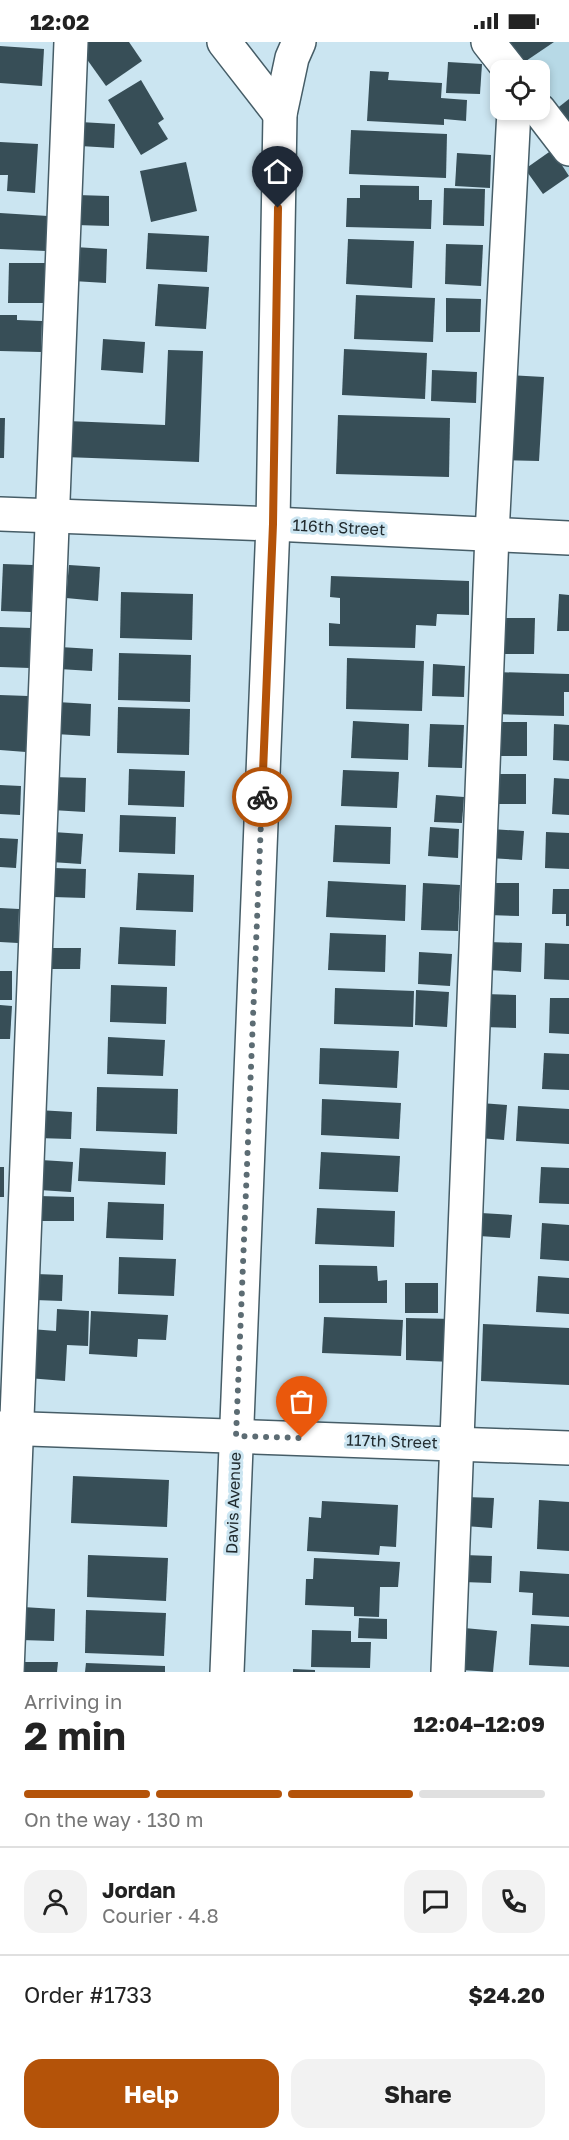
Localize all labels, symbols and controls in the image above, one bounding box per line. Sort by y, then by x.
text: 12:02 [30,8,90,35]
map controls [490,60,550,120]
button: locate [490,60,550,120]
pin [252,146,303,208]
icon: home [261,155,294,188]
street label: 116th Street [292,515,386,539]
courier [232,767,292,827]
icon: bike [246,781,279,814]
pin [276,1376,327,1438]
icon: bag [285,1385,318,1418]
street label: 117th Street [346,1429,438,1453]
street label: Davis Avenue [221,1452,245,1554]
text: Arriving in [24,1689,122,1713]
text: 12:04–12:09 [413,1710,545,1737]
text: 2 min [24,1712,126,1759]
text: On the way · 130 m [24,1807,203,1831]
button: person [24,1870,87,1933]
button: chat [404,1870,467,1933]
button: phone [482,1870,545,1933]
text: Jordan [102,1876,176,1903]
text: Courier · 4.8 [102,1903,219,1927]
text: Order #1733 [24,1981,152,2008]
text: $24.20 [468,1981,545,2008]
button: Help [24,2059,279,2128]
button: Share [291,2059,545,2128]

